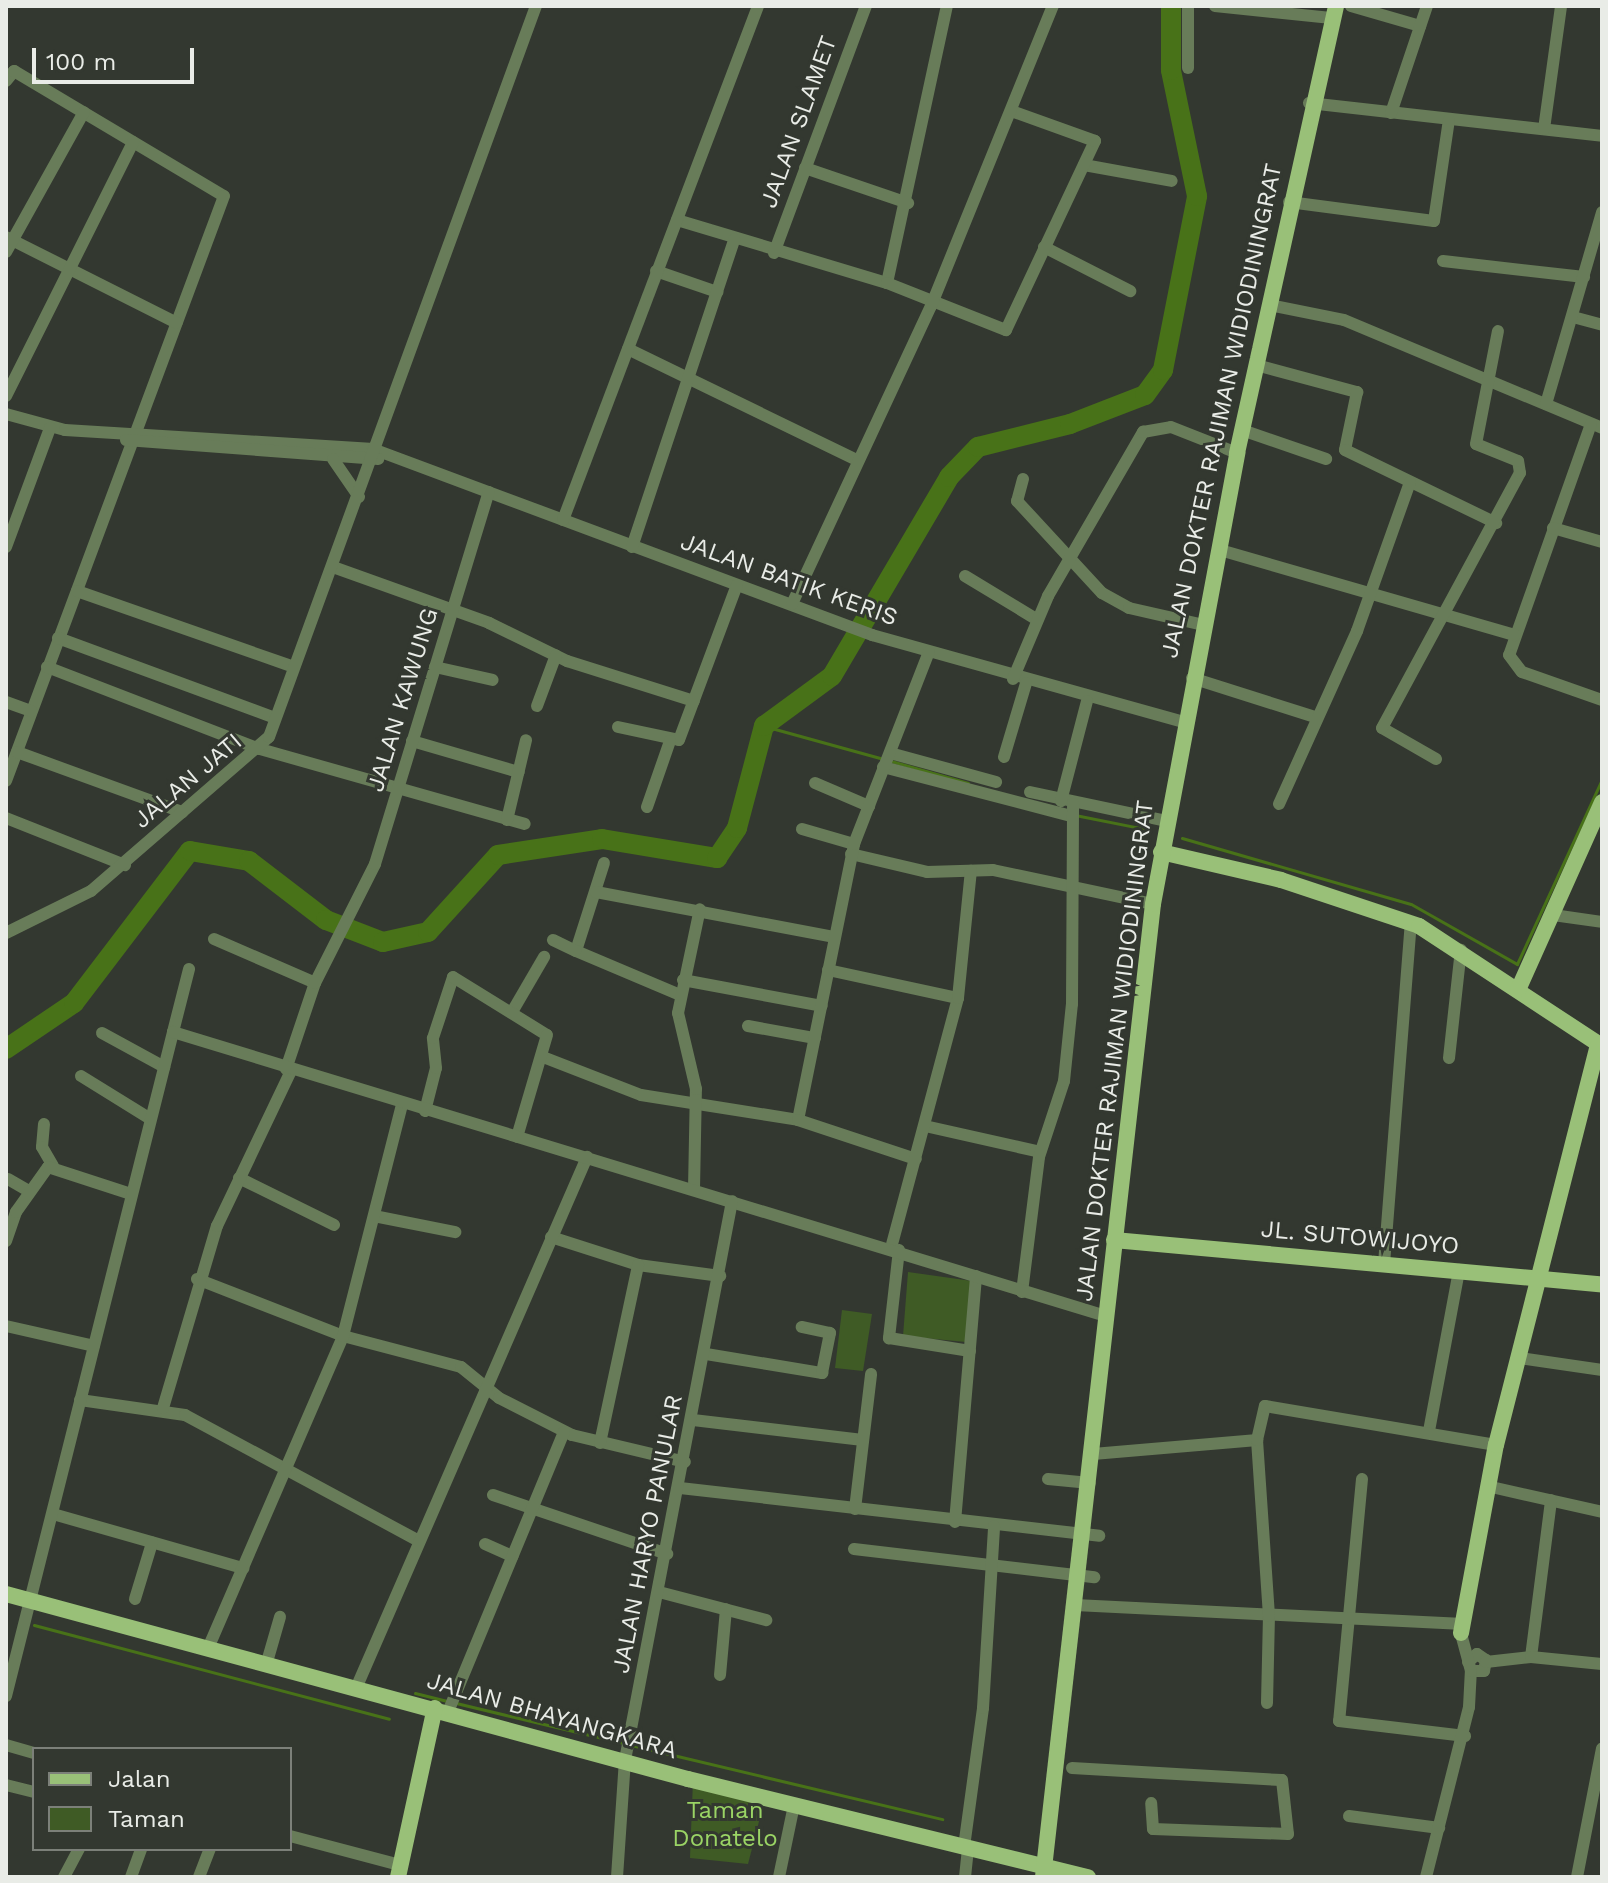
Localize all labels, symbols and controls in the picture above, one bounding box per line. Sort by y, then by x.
scale bar [36,32,198,82]
street label: JALAN SLAMET [755,32,843,212]
text: 100 m [46,48,116,76]
street label: JALAN DOKTER RAJIMAN WIDIODININGRAT [1155,161,1289,661]
street label: JALAN BATIK KERIS [676,527,902,633]
street label: JALAN KAWUNG [361,605,445,795]
street label: JALAN JATI [128,727,248,835]
street label: JALAN DOKTER RAJIMAN WIDIODININGRAT [1070,799,1160,1303]
street label: JL. SUTOWIJOYO [1260,1215,1460,1261]
street label: JALAN HARYO PANULAR [607,1392,689,1676]
street label: JALAN BHAYANGKARA [424,1666,680,1766]
legend [32,1747,292,1851]
text: Jalan [108,1765,171,1793]
park label: Taman Donatelo [672,1797,778,1853]
text: Taman [108,1805,185,1833]

